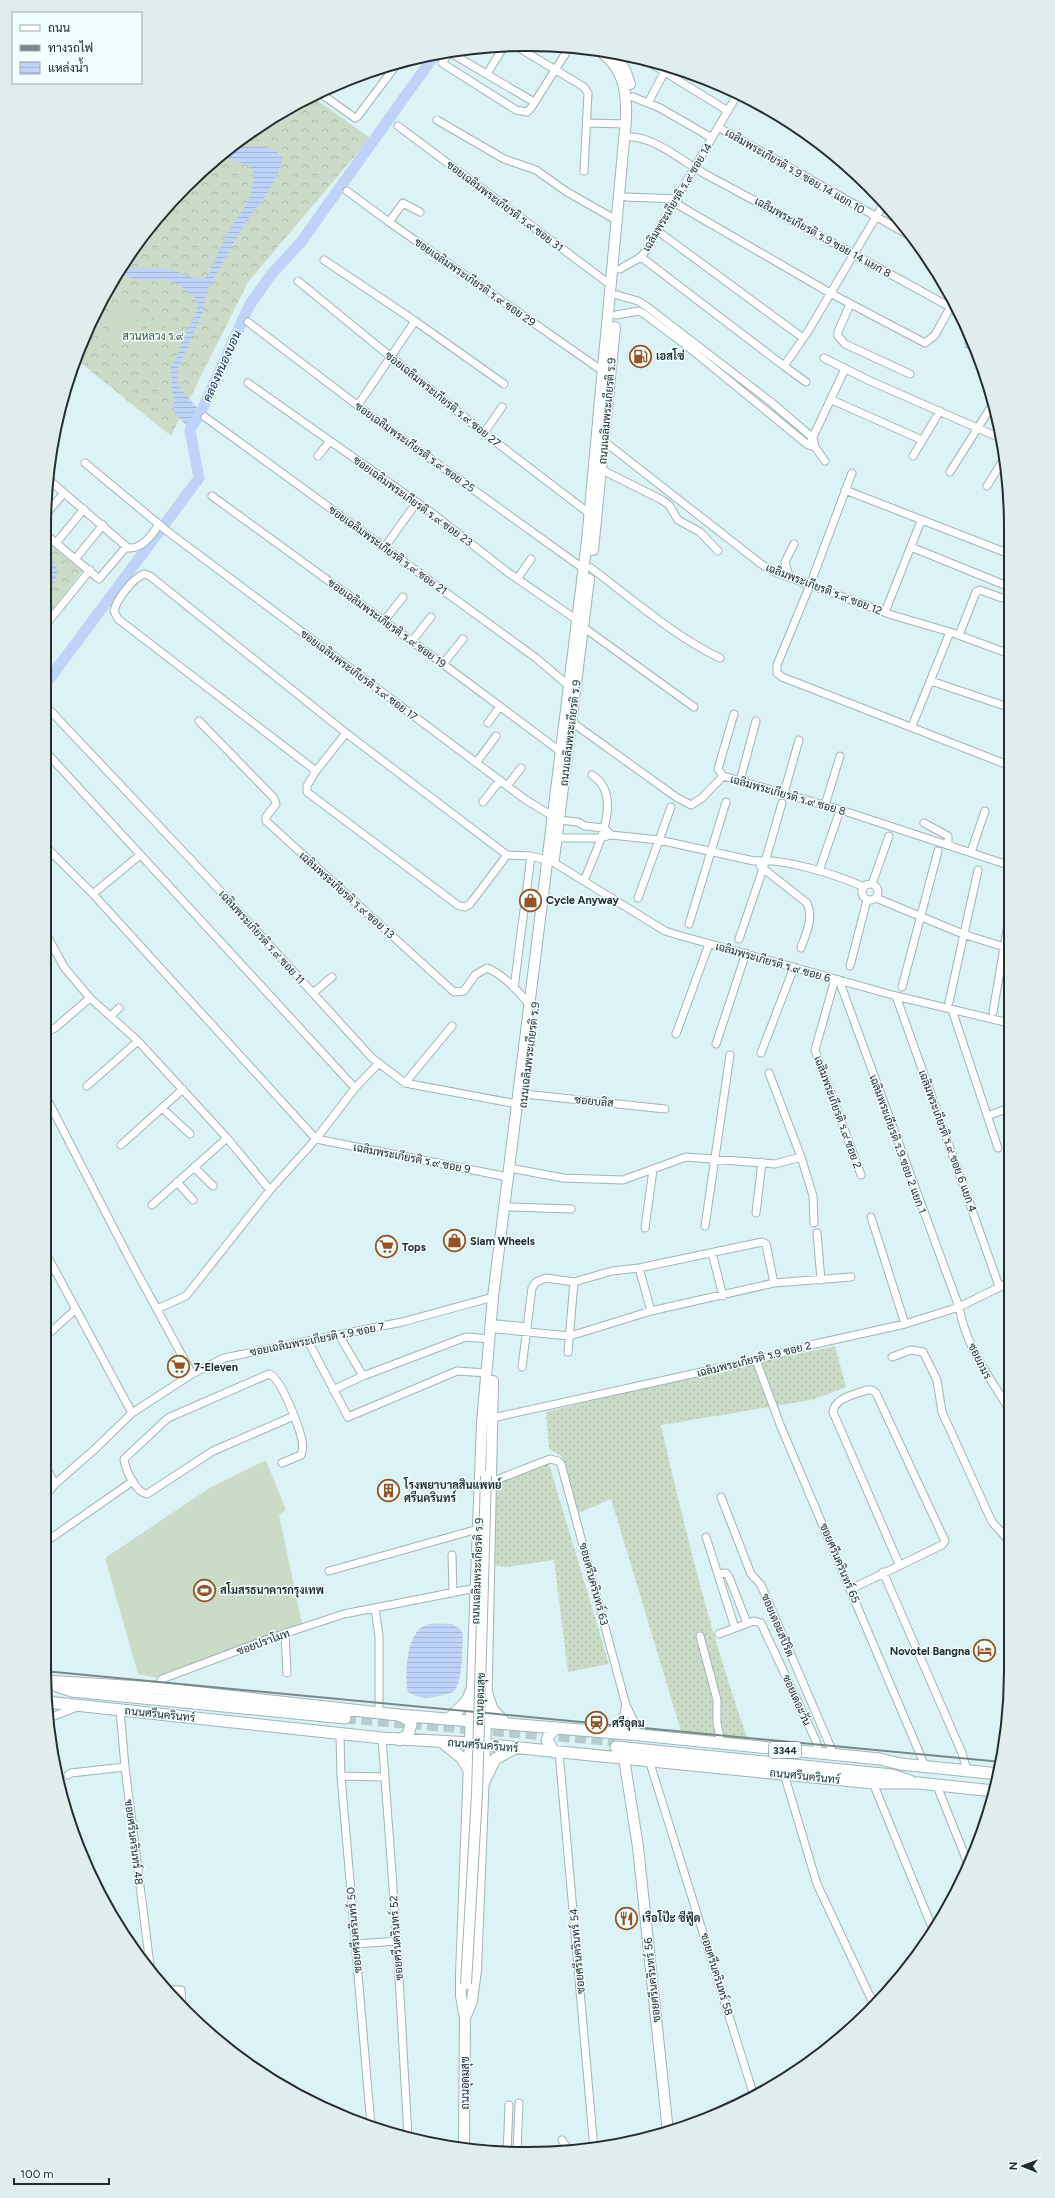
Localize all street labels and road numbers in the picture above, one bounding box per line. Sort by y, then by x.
street label: เฉลิมพระเกียรติ ร.9 ซอย 14 แยก 10 [723,124,868,217]
street label: เฉลิมพระเกียรติ ร.๙ ซอย 14 [638,139,715,254]
street label: ซอยเฉลิมพระเกียรติ ร.๙ ซอย 31 [444,157,567,255]
street label: เฉลิมพระเกียรติ ร.9 ซอย 14 แยก 8 [752,193,894,281]
street label: ซอยเฉลิมพระเกียรติ ร.๙ ซอย 29 [412,234,539,329]
street label: ซอยเฉลิมพระเกียรติ ร.๙ ซอย 27 [382,347,504,450]
street label: ถนนเฉลิมพระเกียรติ ร.9 [594,357,619,465]
street label: ซอยเฉลิมพระเกียรติ ร.๙ ซอย 25 [352,398,478,495]
street label: ซอยเฉลิมพระเกียรติ ร.๙ ซอย 23 [350,452,476,549]
street label: ซอยเฉลิมพระเกียรติ ร.๙ ซอย 21 [326,501,451,598]
street label: เฉลิมพระเกียรติ ร.๙ ซอย 12 [764,559,885,618]
street label: ซอยเฉลิมพระเกียรติ ร.๙ ซอย 19 [325,574,450,671]
street label: ซอยเฉลิมพระเกียรติ ร.๙ ซอย 17 [298,626,421,724]
street label: ถนนเฉลิมพระเกียรติ ร.9 [556,679,583,787]
street label: เฉลิมพระเกียรติ ร.๙ ซอย 8 [729,771,848,818]
street label: เฉลิมพระเกียรติ ร.๙ ซอย 13 [296,848,398,941]
street label: เฉลิมพระเกียรติ ร.๙ ซอย 11 [216,886,309,987]
street label: เฉลิมพระเกียรติ ร.๙ ซอย 6 [714,938,832,985]
street label: ถนนเฉลิมพระเกียรติ ร.9 [515,1001,542,1109]
street label: เฉลิมพระเกียรติ ร.๙ ซอย 2 [811,1053,866,1170]
street label: เฉลิมพระเกียรติ ร.๙ ซอย 6 แยก 4 [916,1068,981,1214]
street label: เฉลิมพระเกียรติ ร.9 ซอย 2 แยก 1 [866,1072,931,1215]
street label: ซอยบลิส [574,1093,614,1110]
street label: เฉลิมพระเกียรติ ร.๙ ซอย 9 [352,1139,472,1176]
street label: ซอยเฉลิมพระเกียรติ ร.9 ซอย 7 [248,1318,386,1359]
street label: เฉลิมพระเกียรติ ร.9 ซอย 2 [695,1337,813,1380]
street label: ซอยภมร [965,1341,994,1381]
street label: ถนนเฉลิมพระเกียรติ ร.9 [467,1517,486,1625]
street label: ซอยศรีนครินทร์ 65 [817,1521,864,1605]
street label: ซอยศรีนครินทร์ 63 [576,1541,613,1627]
street label: ซอยเดอะสปิริต [758,1592,797,1659]
street label: ซอยปราโมท [234,1625,291,1658]
street label: ถนนอุดมสุข [473,1672,490,1726]
street label: ซอยเดอะวัน [780,1672,814,1728]
street label: ถนนศรีนครินทร์ [124,1702,196,1725]
street label: ถนนศรีนครินทร์ [447,1734,519,1755]
road number: 3344 [769,1742,801,1758]
street label: ถนนศรีนครินทร์ [769,1764,841,1787]
street label: ซอยศรีนครินทร์ 48 [122,1798,147,1886]
street label: ซอยศรีนครินทร์ 50 [342,1887,365,1974]
street label: ซอยศรีนครินทร์ 52 [385,1895,406,1981]
street label: ซอยศรีนครินทร์ 54 [565,1907,588,1994]
street label: ซอยศรีนครินทร์ 58 [698,1931,737,2017]
street label: ซอยศรีนครินทร์ 56 [640,1937,663,2023]
street label: ถนนอุดมสุข [459,2056,474,2110]

